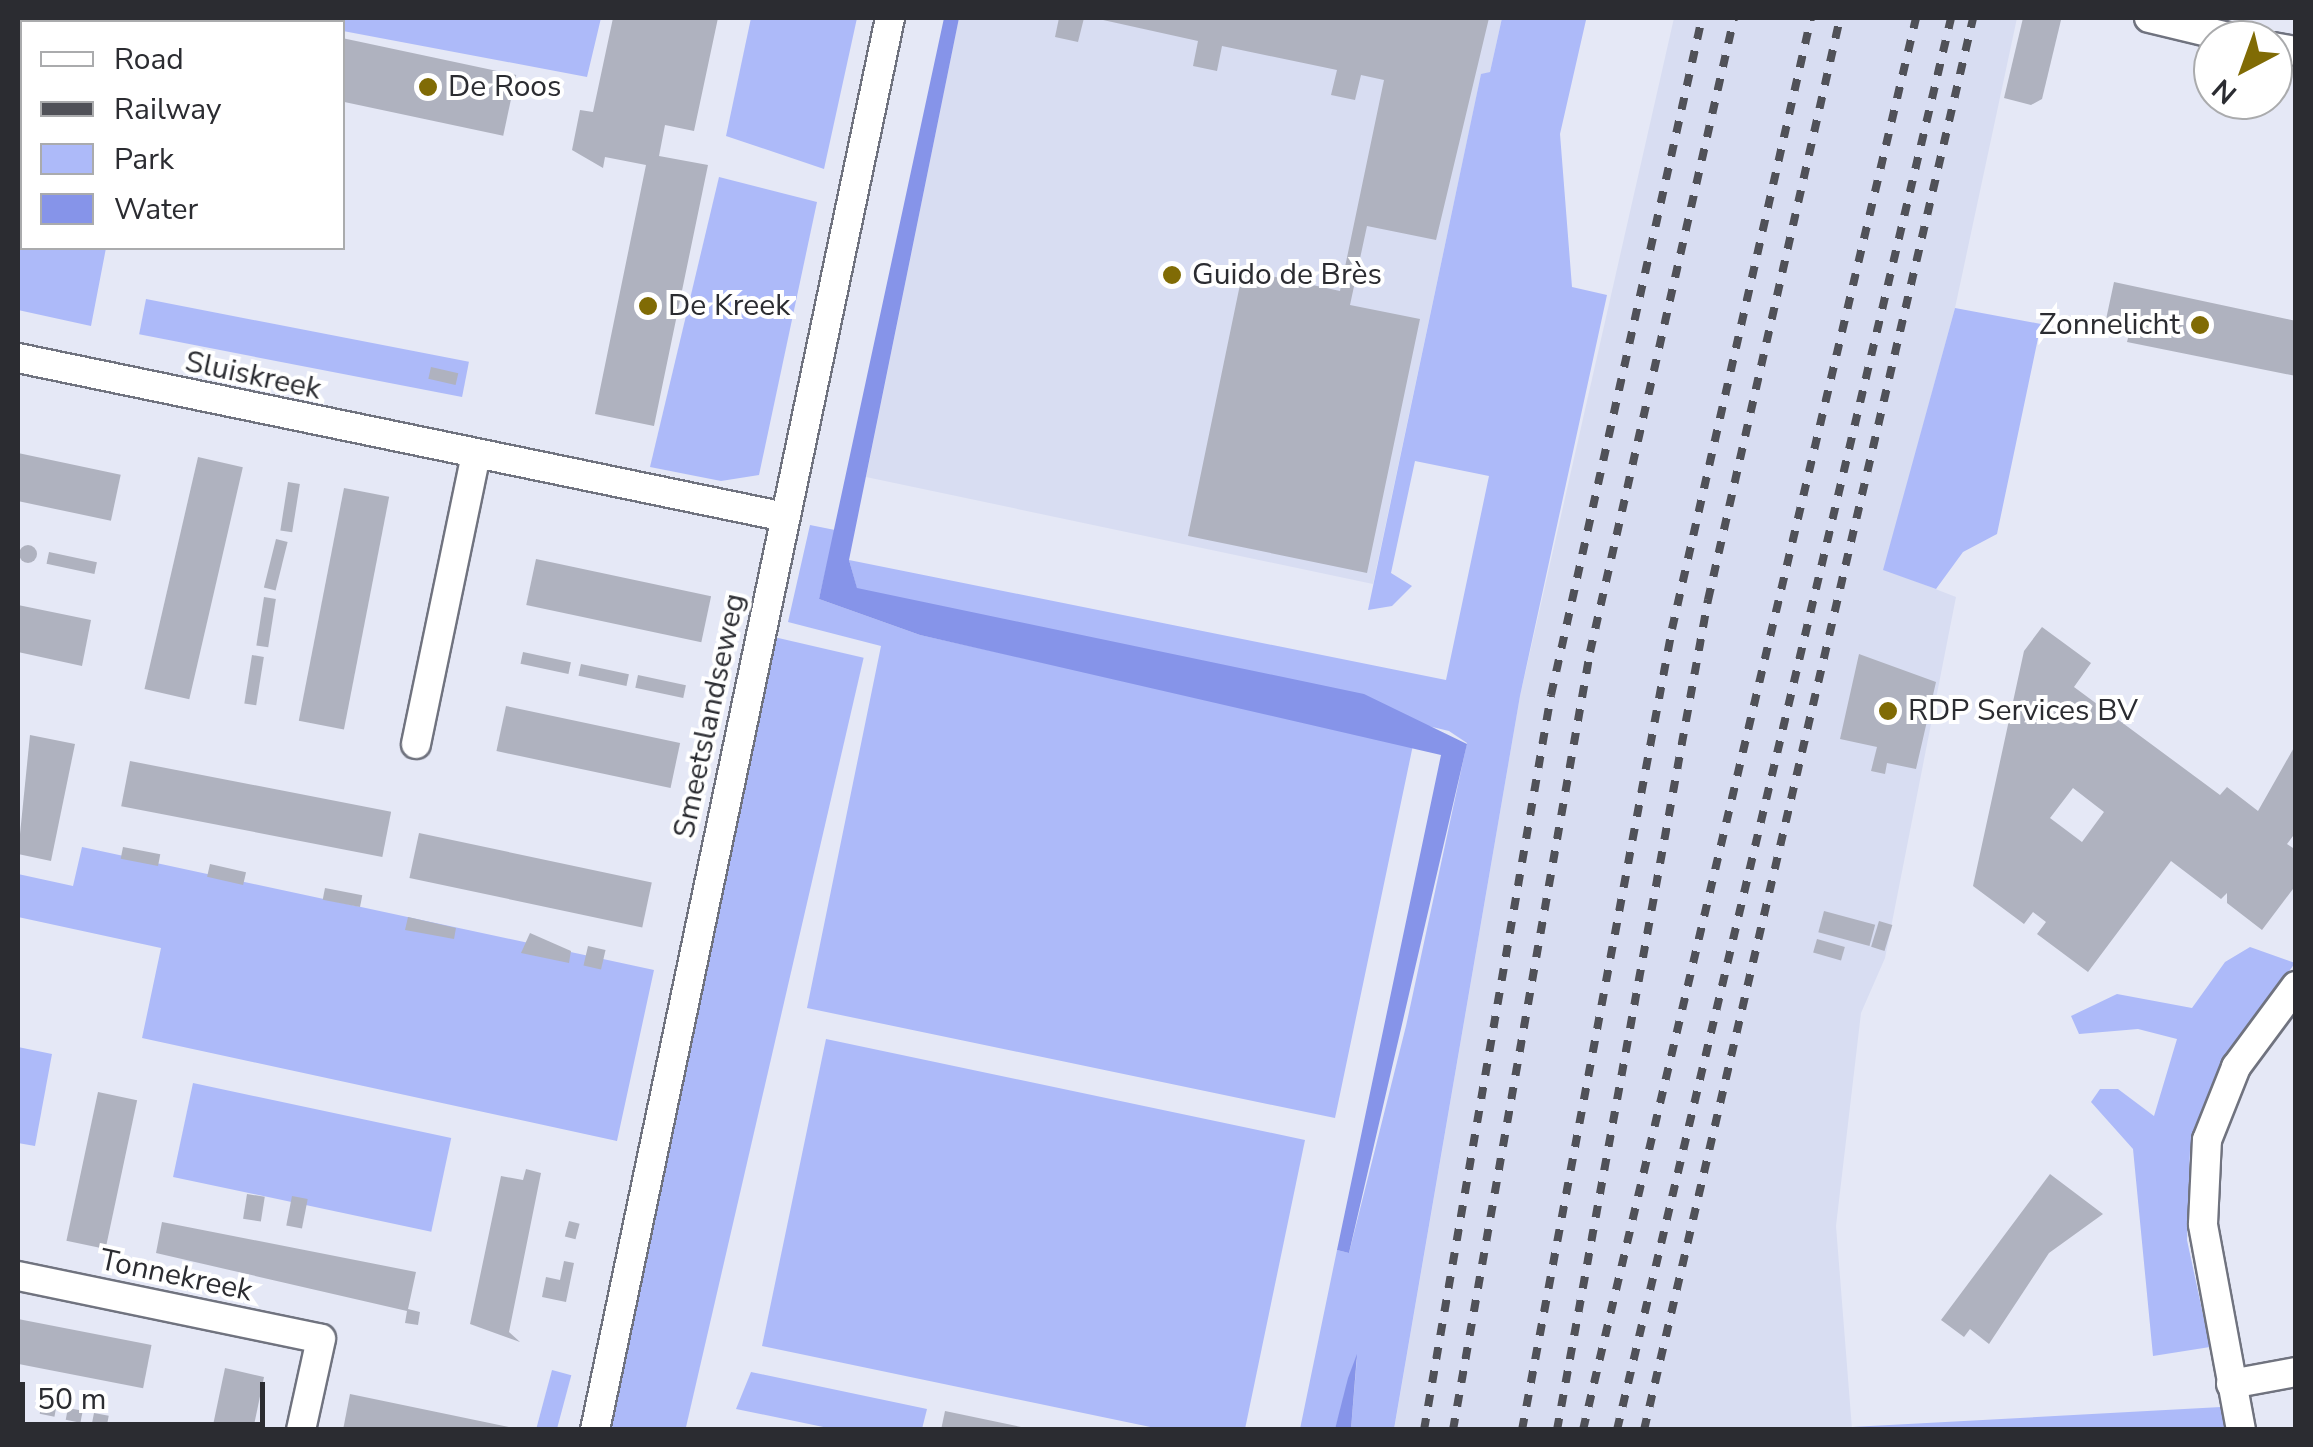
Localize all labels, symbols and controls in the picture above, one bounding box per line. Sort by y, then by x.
legend [20,20,345,250]
north arrow [2193,20,2293,120]
text: Road [114,39,184,80]
place label: De Roos [448,69,561,105]
text: N [2204,70,2245,112]
marker: De Roos [417,76,439,98]
text: Railway [114,89,222,130]
text: Park [114,139,174,180]
text: Water [114,189,198,230]
place label: Guido de Brès [1192,257,1382,293]
marker: Guido de Brès [1161,264,1183,286]
place label: De Kreek [668,288,790,324]
marker: De Kreek [637,295,659,317]
place label: Zonnelicht [2039,307,2180,343]
marker: Zonnelicht [2189,314,2211,336]
street label: Sluiskreek [182,344,324,408]
street label: Smeetslandseweg [667,590,753,842]
place label: RDP Services BV [1908,693,2138,729]
marker: RDP Services BV [1877,700,1899,722]
street label: Tonnekreek [96,1242,256,1310]
scale bar [25,1362,270,1424]
text: 50 m [37,1379,106,1420]

